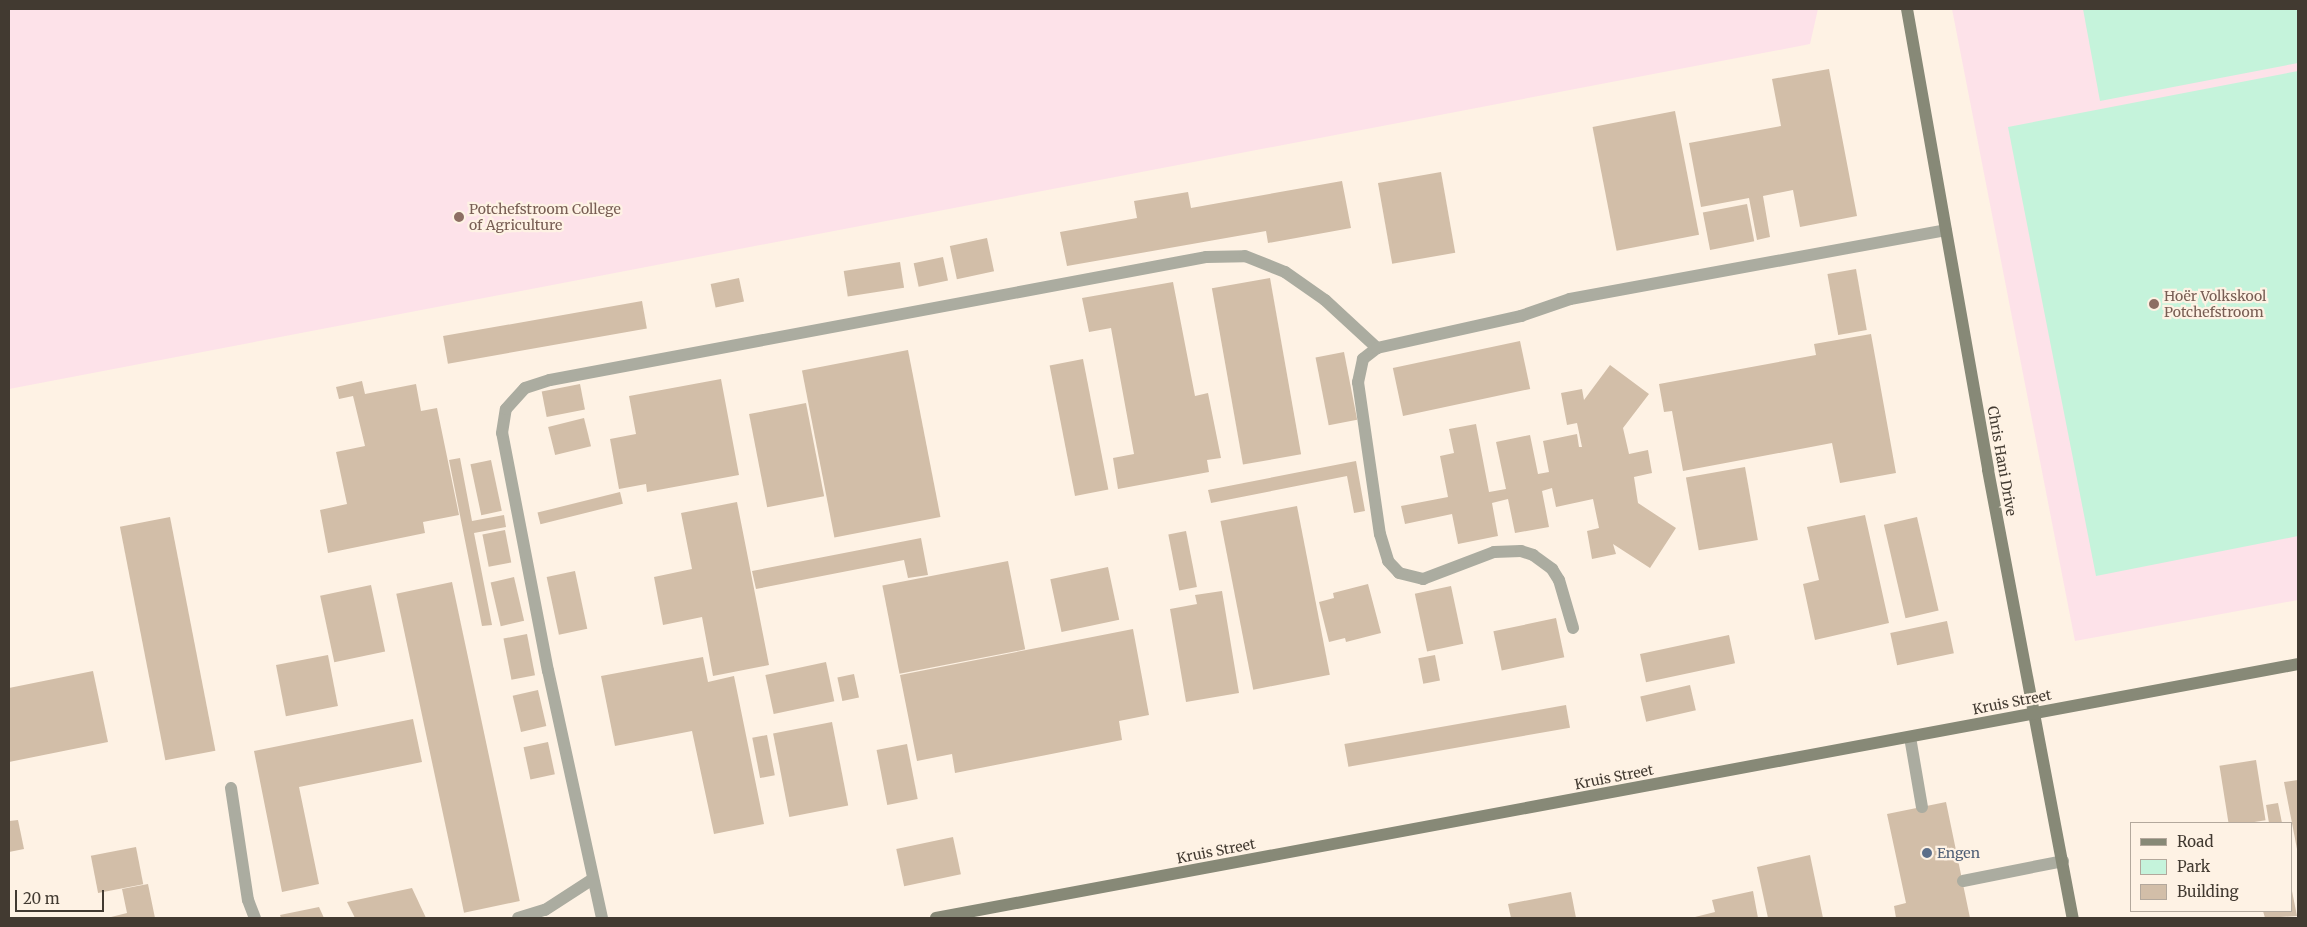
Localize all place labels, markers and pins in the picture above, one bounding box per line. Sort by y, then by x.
place label: Potchefstroom College of Agriculture [469,201,621,233]
marker: Potchefstroom College of Agriculture [453,211,465,223]
place label: Hoër Volkskool Potchefstroom [2164,288,2266,321]
marker: Hoër Volkskool Potchefstroom [2148,298,2160,310]
place label: Engen [1937,845,1980,861]
marker: Engen [1921,847,1933,859]

